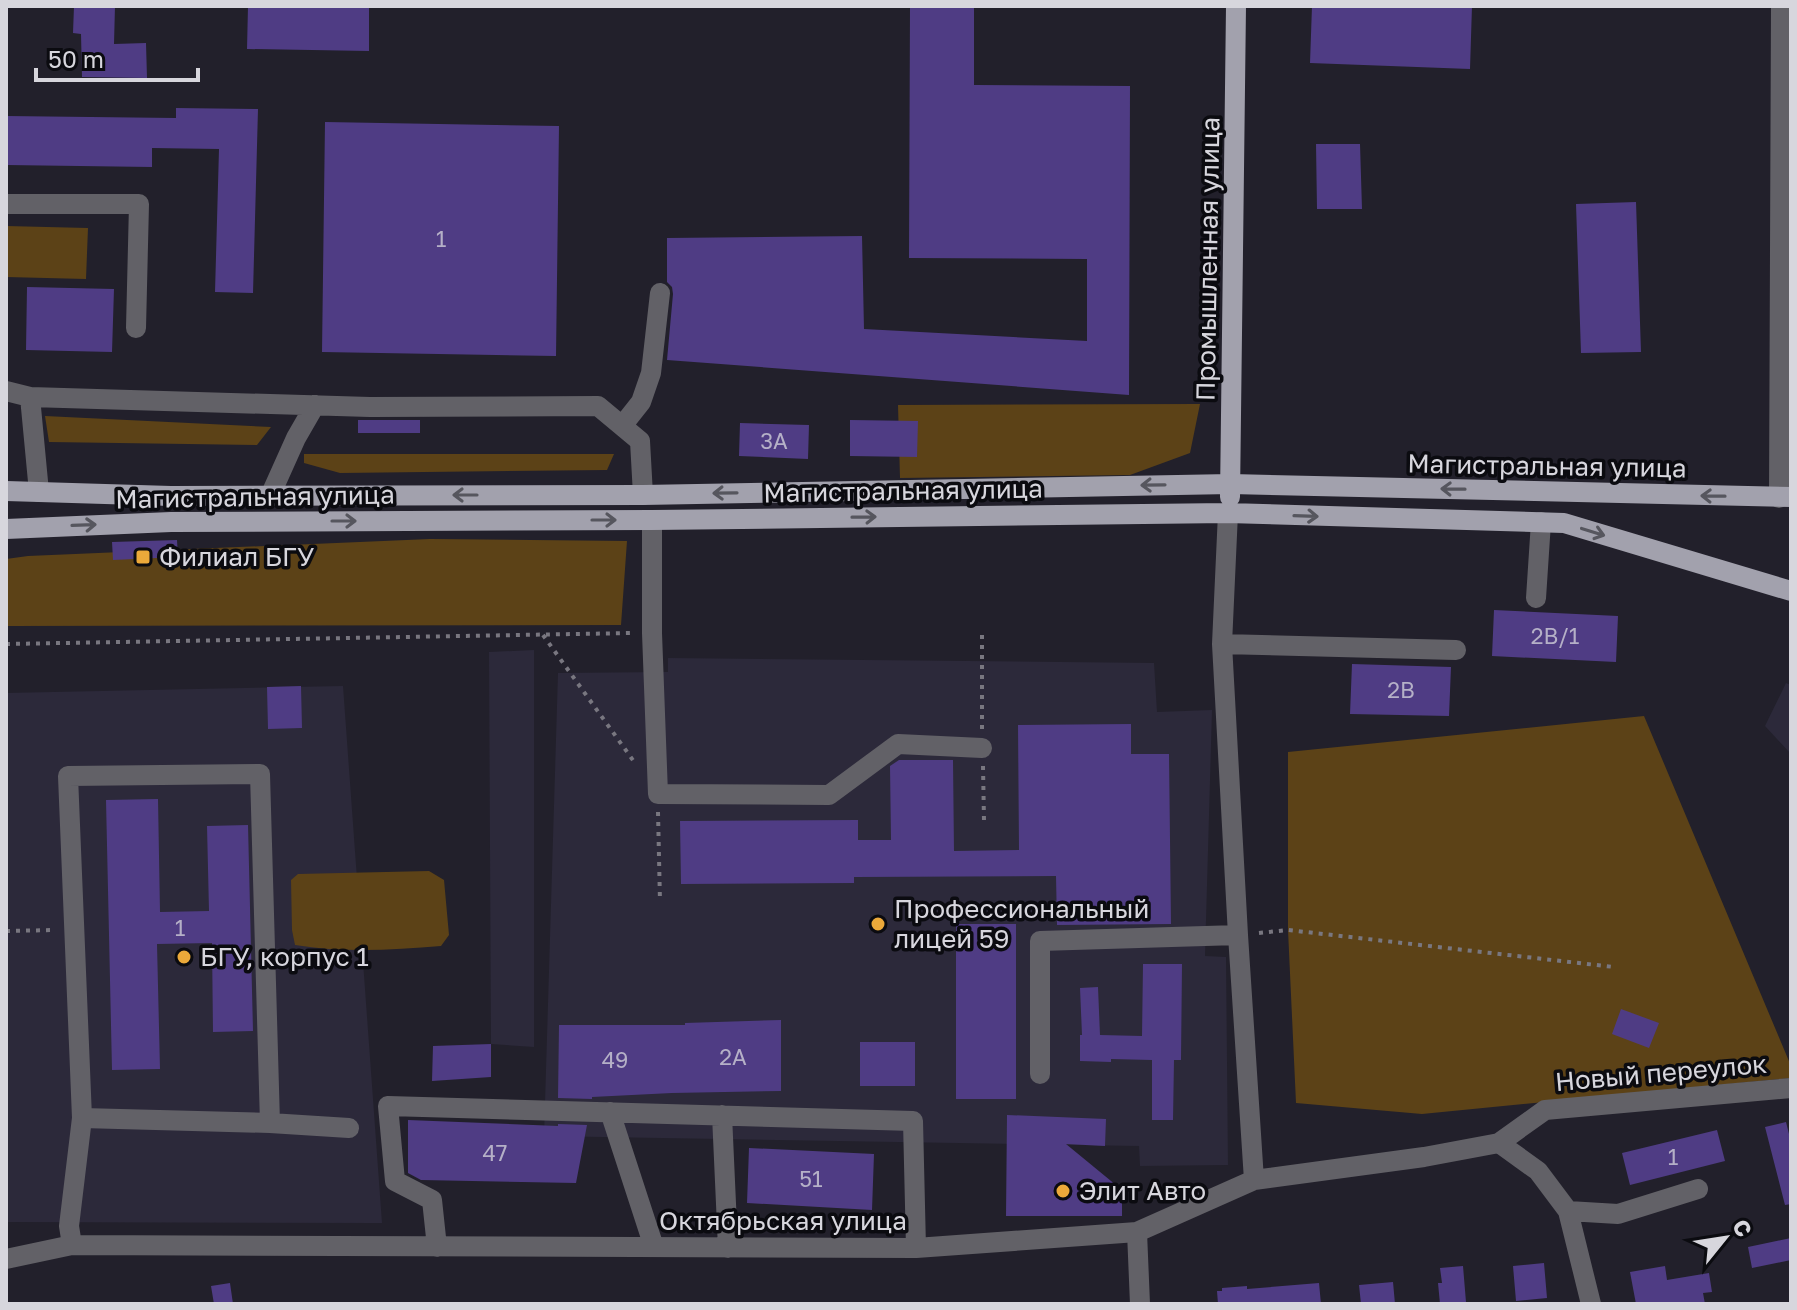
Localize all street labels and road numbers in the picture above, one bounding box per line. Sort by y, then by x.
street label: Промышленная улица [1190,117,1225,401]
street label: Магистральная улица [1407,448,1687,483]
street label: Магистральная улица [763,473,1043,508]
street label: Магистральная улица [115,479,395,514]
street label: Новый переулок [1554,1048,1768,1097]
street label: Октябрьская улица [659,1205,907,1236]

